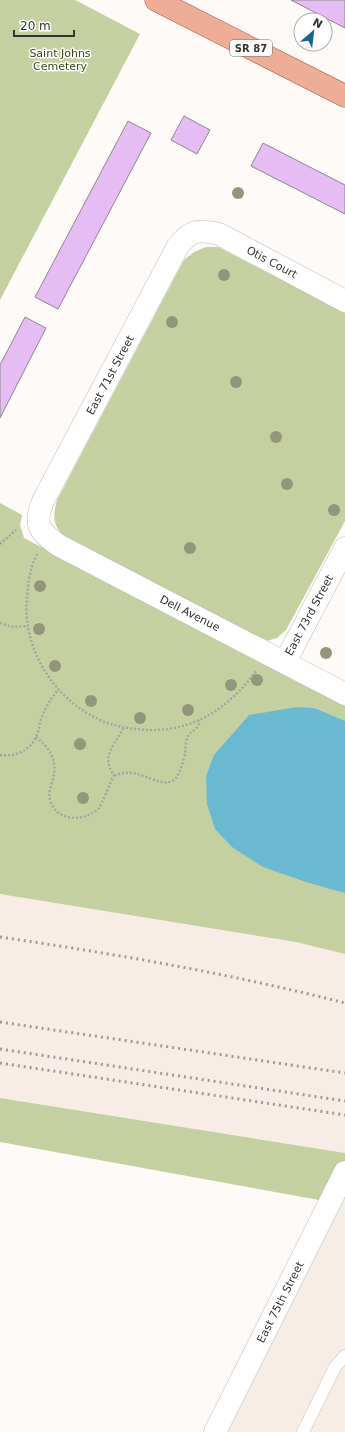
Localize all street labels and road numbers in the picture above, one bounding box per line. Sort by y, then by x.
road number: SR 87 [230,40,272,56]
street label: Otis Court [244,244,300,282]
street label: East 71st Street [84,333,137,417]
street label: East 73rd Street [283,572,337,658]
street label: Dell Avenue [158,593,222,634]
street label: East 75th Street [254,1259,307,1345]

